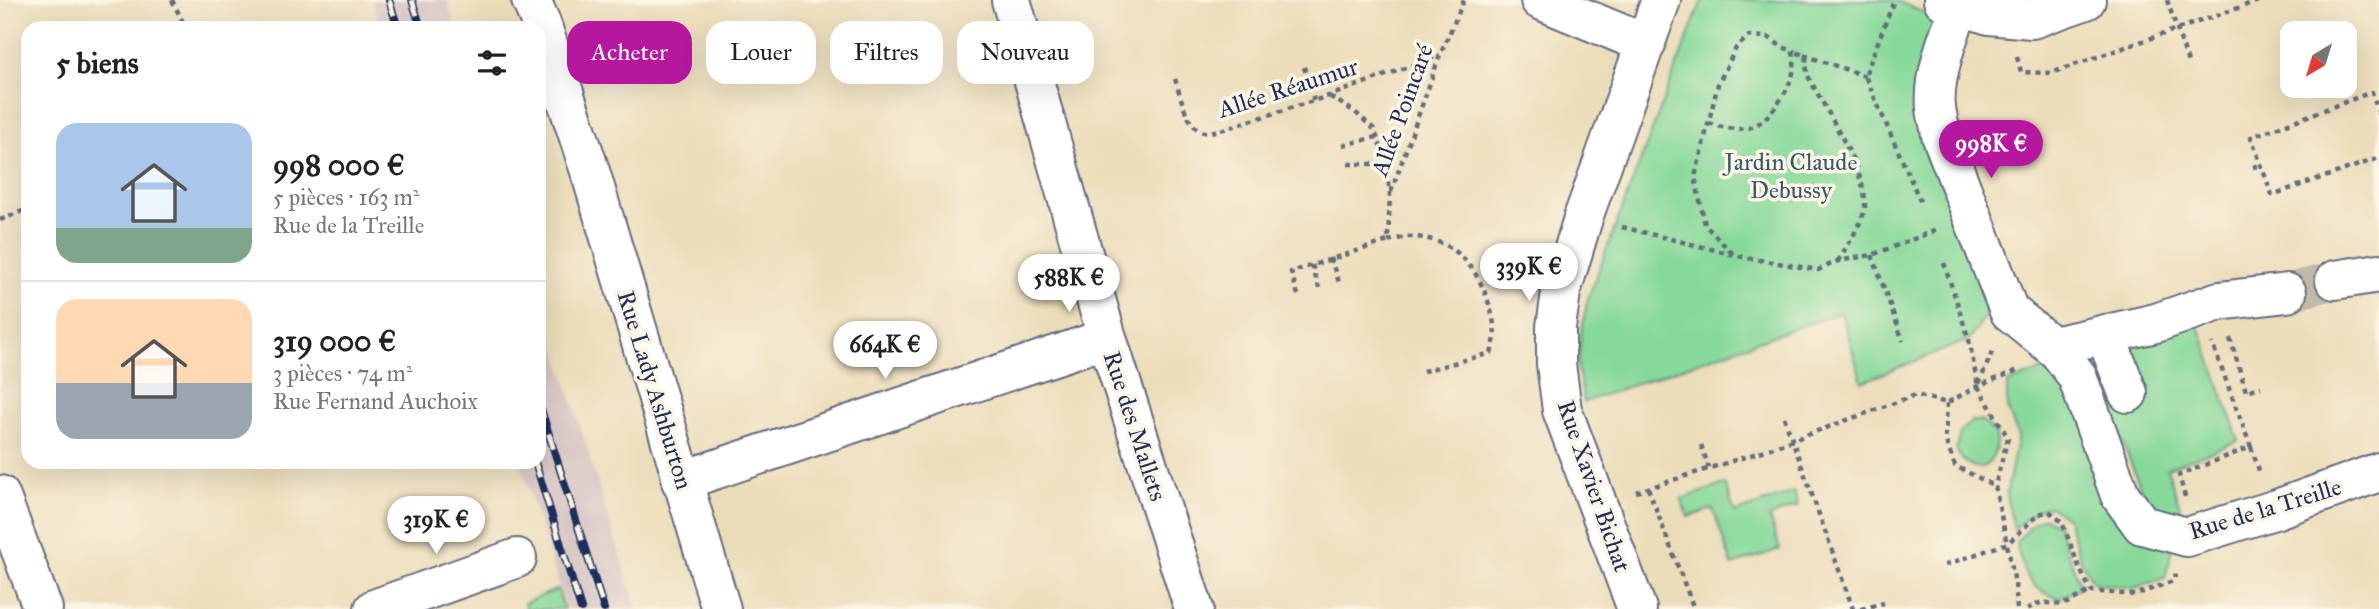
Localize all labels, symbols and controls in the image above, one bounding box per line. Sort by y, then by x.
chip: Acheter [567,21,692,84]
chip: Louer [706,21,816,84]
chip: Filtres [830,21,943,84]
chip: Nouveau [957,21,1094,84]
north arrow [2280,21,2357,98]
map controls [2280,21,2357,98]
street label: Allée Poincaré [1364,40,1440,181]
icon: filters [473,44,511,82]
text: 5 biens [56,45,139,81]
street label: Allée Réaumur [1213,51,1362,125]
pin: 998K € [1934,120,2048,180]
text: 998K € [1955,129,2027,157]
text: 998 000 € [273,147,405,183]
park label: Jardin Claude Debussy [1722,147,1857,205]
icon: home [112,151,196,235]
text: 5 pièces · 163 m² [273,183,420,211]
text: Rue de la Treille [273,211,424,239]
pin: 339K € [1472,244,1586,303]
text: 339K € [1496,252,1562,280]
pin: 588K € [1012,254,1126,314]
text: 588K € [1034,263,1104,291]
street label: Rue Lady Ashburton [611,287,699,493]
pin: 664K € [828,322,942,381]
text: 319 000 € [273,323,396,359]
icon: home [112,327,196,411]
text: 664K € [849,330,921,358]
street label: Rue des Mallets [1097,347,1173,505]
text: 3 pièces · 74 m² [273,359,413,387]
text: Rue Fernand Auchoix [273,387,478,415]
street label: Rue Xavier Bichat [1551,396,1638,576]
street label: Rue de la Treille [2185,472,2345,546]
pin: 319K € [379,496,493,556]
text: 319K € [403,505,469,533]

